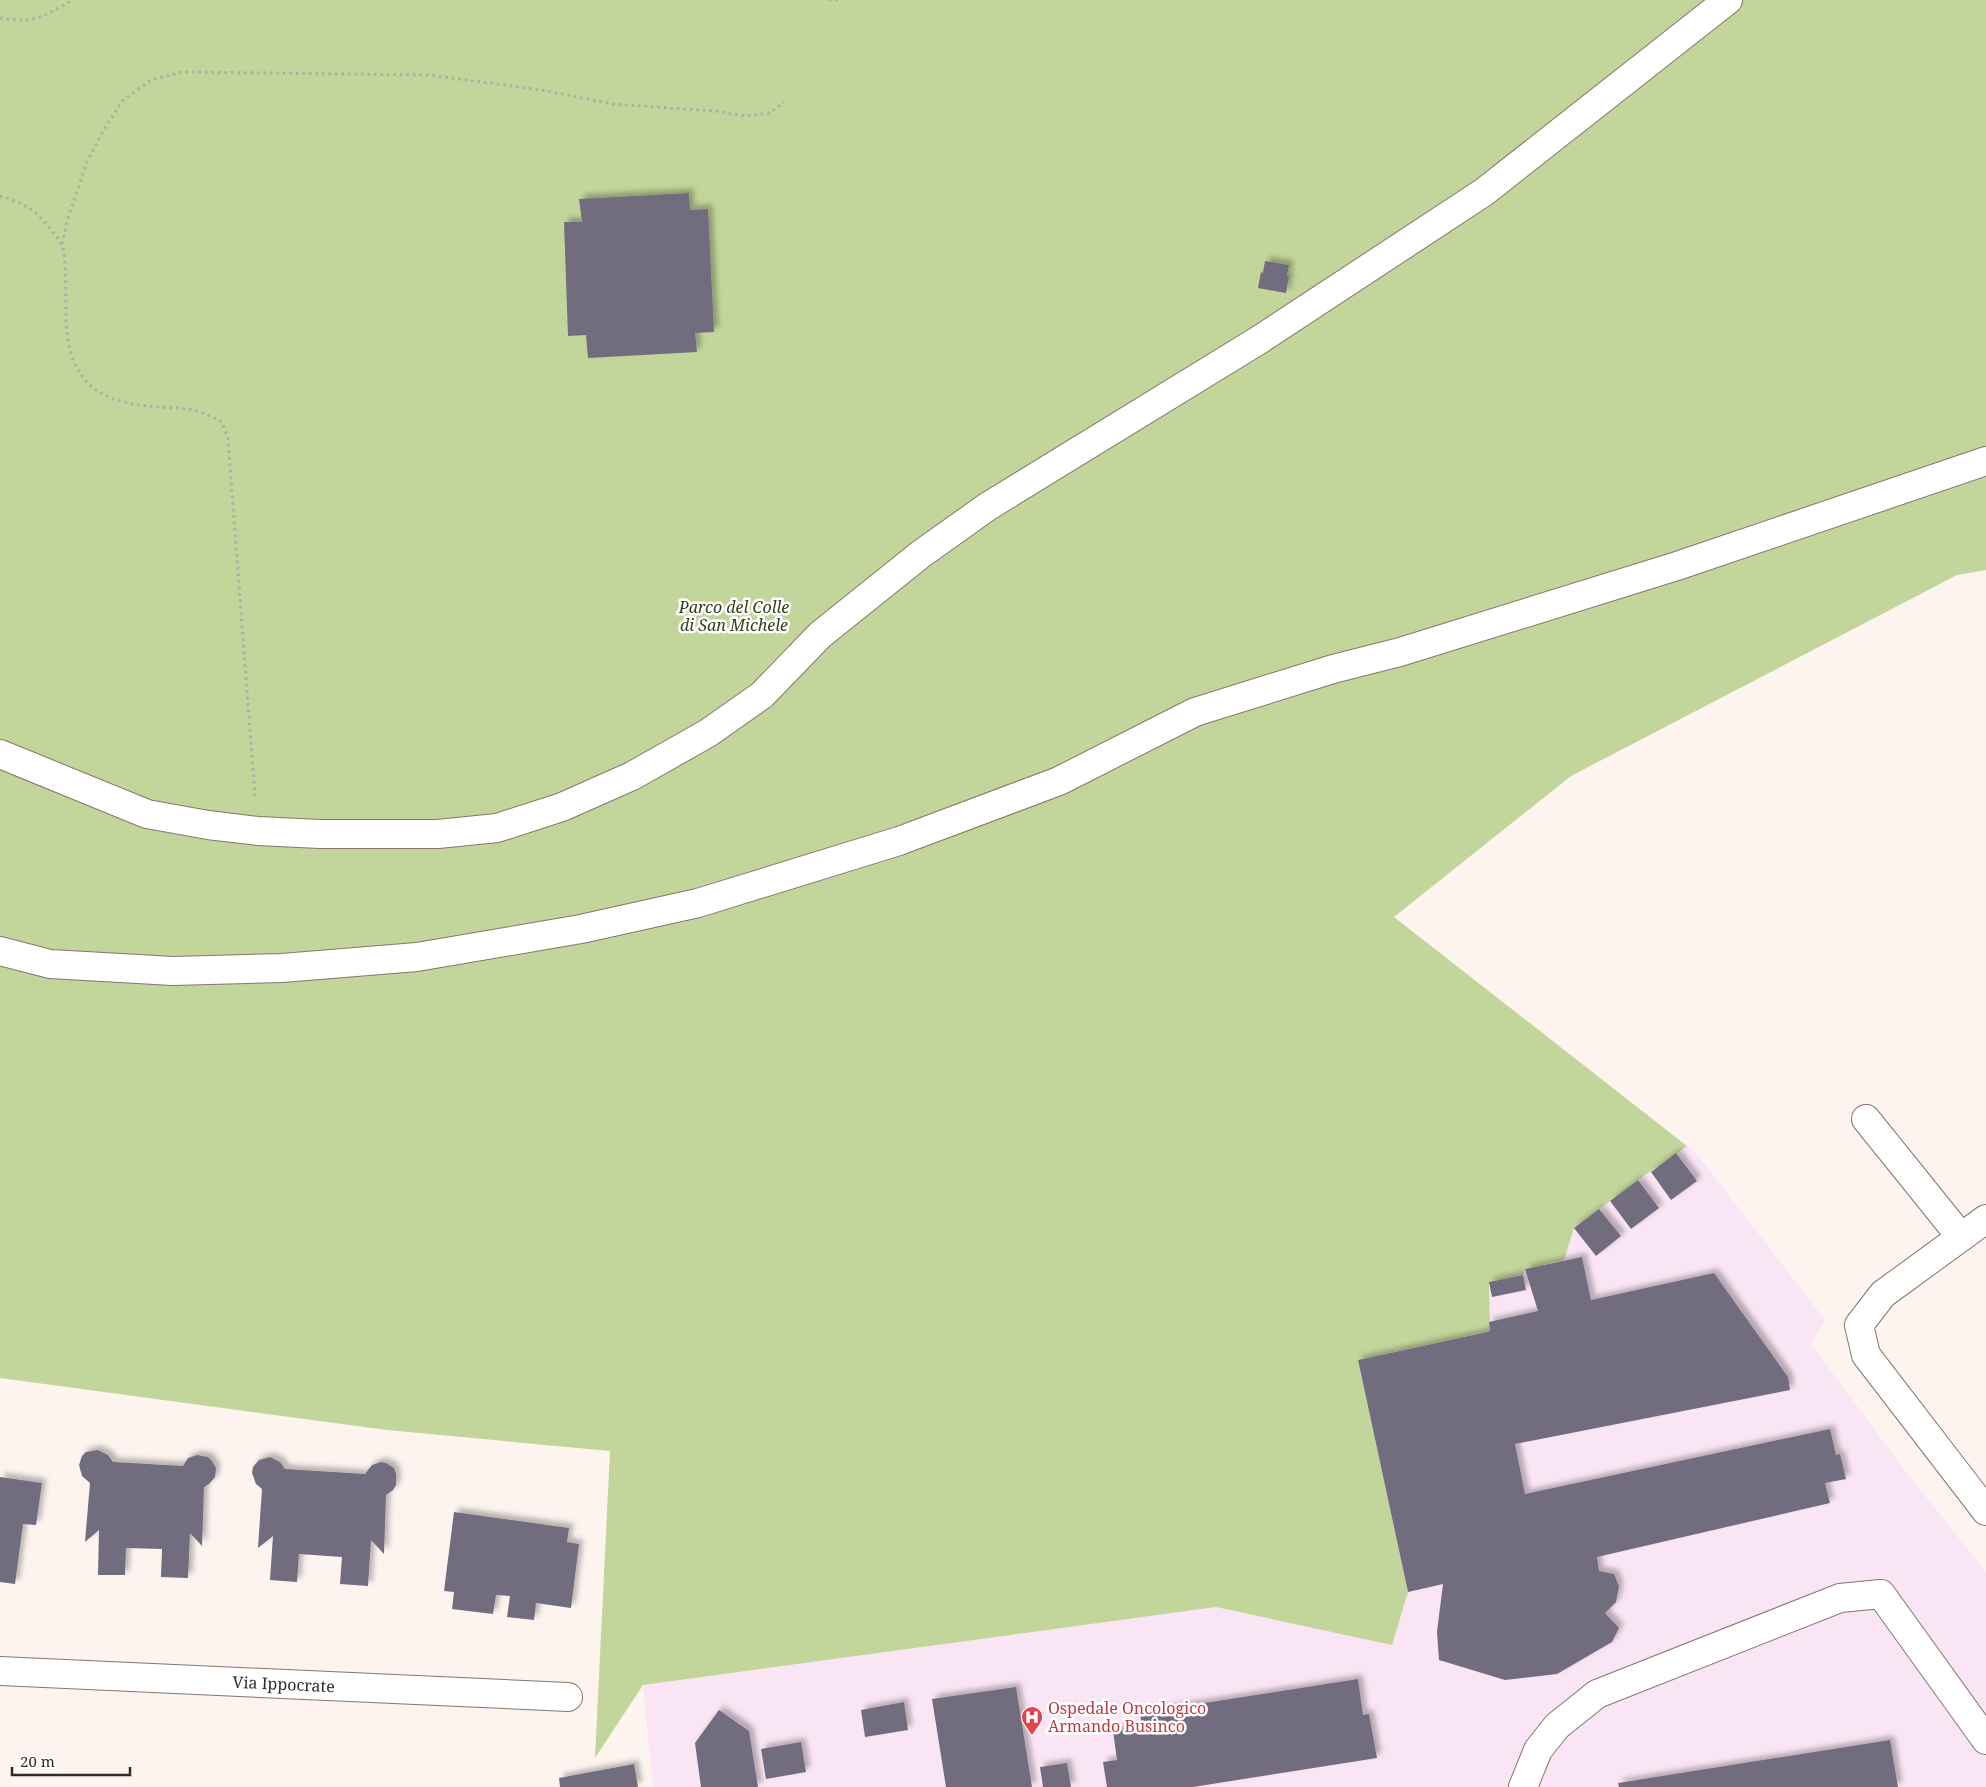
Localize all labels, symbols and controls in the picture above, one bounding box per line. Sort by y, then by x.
park label: Parco del Colle di San Michele [678,596,789,636]
street label: Via Ippocrate [232,1671,335,1697]
place label: Ospedale Oncologico Armando Businco [1048,1697,1206,1737]
hospital icon: Ospedale Oncologico Armando Businco [1020,1705,1044,1736]
scale bar [12,1744,130,1776]
text: 20 m [20,1751,55,1771]

